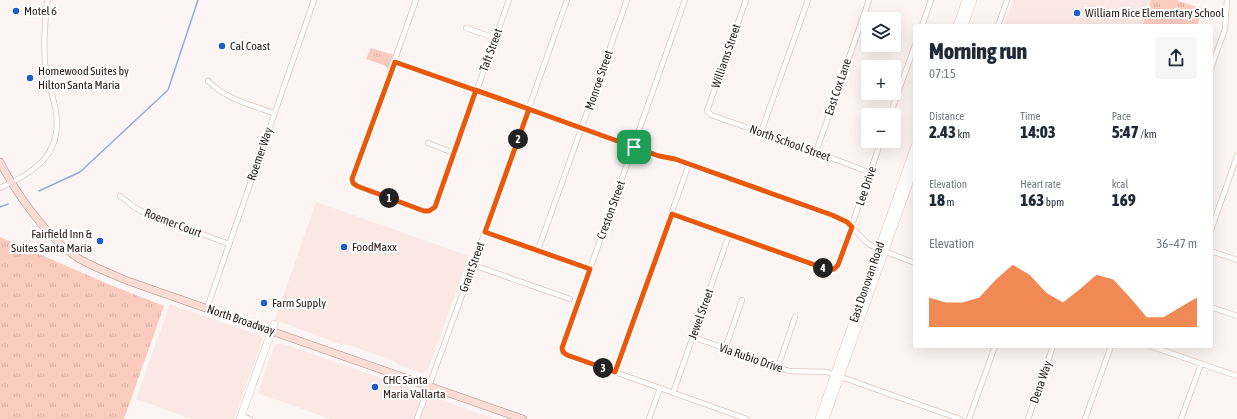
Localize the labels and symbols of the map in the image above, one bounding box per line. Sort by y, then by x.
place label: Motel 6 [24,4,57,18]
marker: Motel 6 [11,6,21,16]
place label: William Rice Elementary School [1085,6,1225,20]
marker: William Rice Elementary School [1072,8,1082,18]
street label: Williams Street [708,22,744,90]
street label: Taft Street [477,26,505,73]
place label: Cal Coast [230,39,271,53]
marker: Cal Coast [217,41,227,51]
street label: Monroe Street [582,48,616,112]
street label: East Cox Lane [822,57,854,117]
place label: Homewood Suites by Hilton Santa Maria [38,64,129,92]
marker: Homewood Suites by Hilton Santa Maria [25,73,35,83]
street label: North School Street [748,122,833,164]
street label: Roemer Way [244,126,276,182]
pin: 2 [508,129,528,149]
pin [617,130,651,164]
street label: Lee Drive [853,165,879,207]
street label: Creston Street [594,178,628,241]
pin: 1 [379,188,399,208]
street label: Roemer Court [142,206,204,240]
place label: Fairfield Inn & Suites Santa Maria [11,227,93,255]
marker: Fairfield Inn & Suites Santa Maria [95,236,105,246]
street label: Grant Street [456,239,488,294]
place label: FoodMaxx [352,240,397,254]
street label: East Donovan Road [847,240,887,324]
marker: FoodMaxx [339,242,349,252]
pin: 4 [813,258,833,278]
street label: Jewel Street [685,286,717,341]
place label: Farm Supply [272,296,326,310]
marker: Farm Supply [259,298,269,308]
street label: North Broadway [205,302,277,338]
street label: Via Rubio Drive [717,341,785,375]
pin: 3 [593,358,613,378]
street label: Dena Way [1027,359,1055,405]
place label: CHC Santa Maria Vallarta [383,373,446,401]
marker: CHC Santa Maria Vallarta [370,382,380,392]

